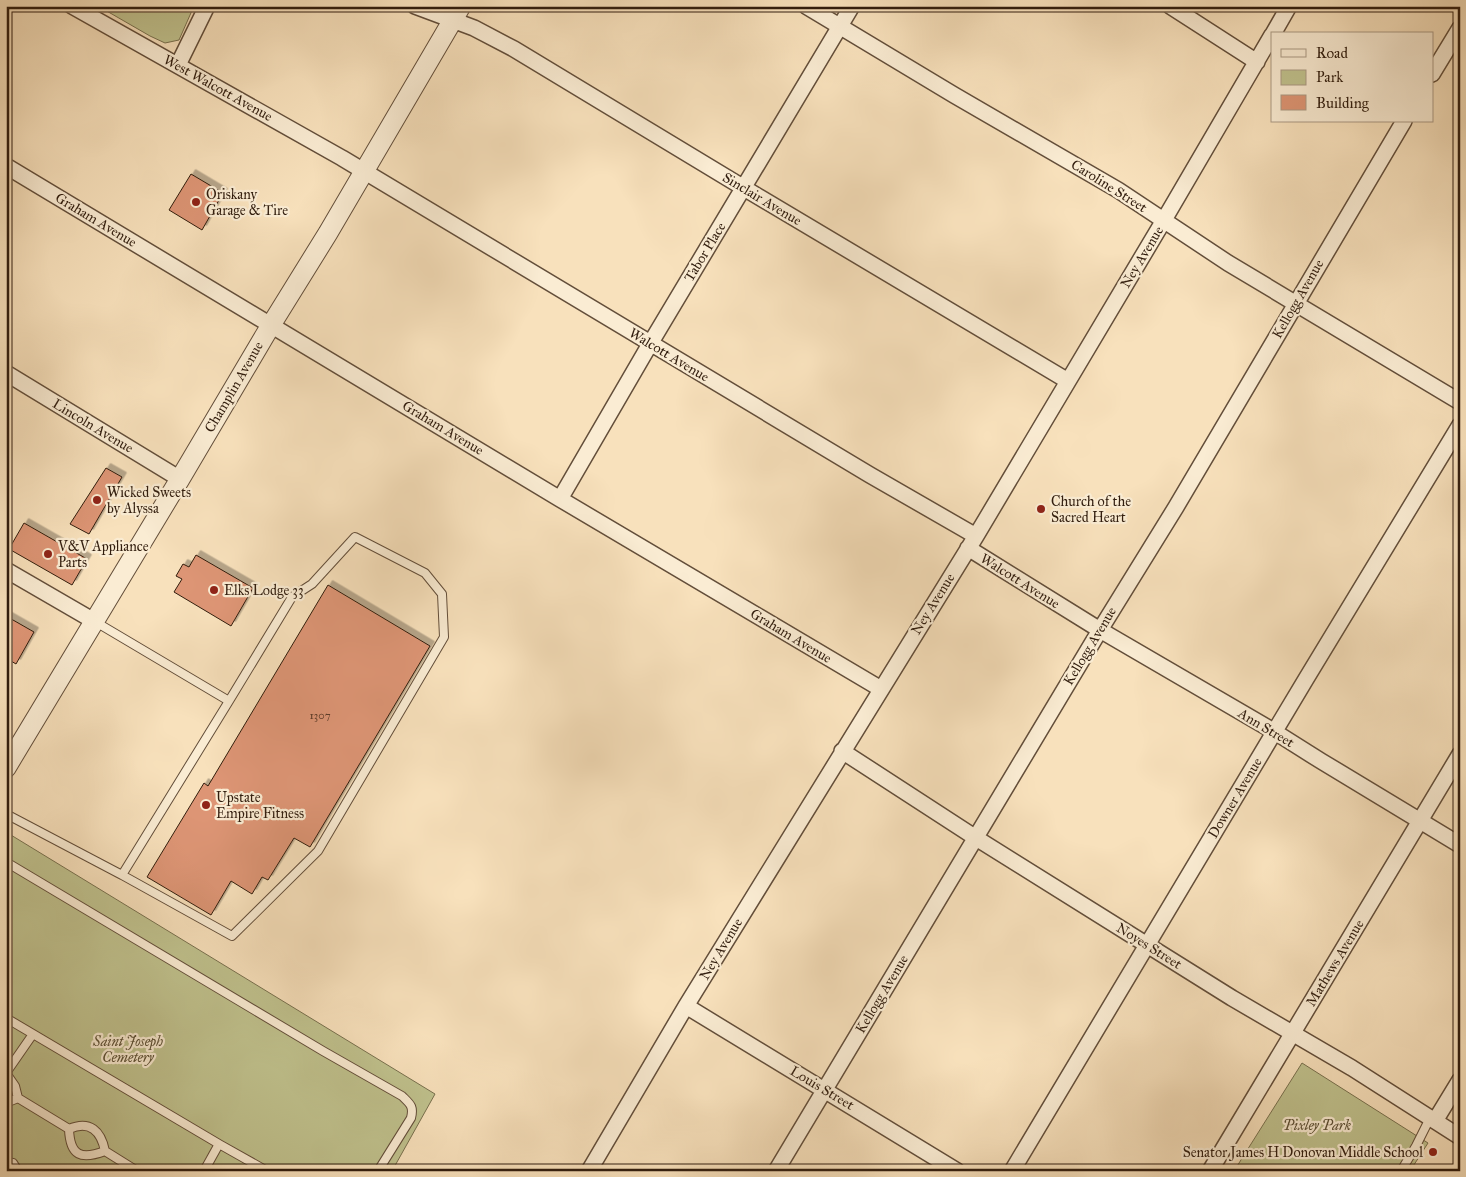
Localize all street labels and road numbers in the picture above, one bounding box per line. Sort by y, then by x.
street label: West Walcott Avenue [161,51,276,125]
street label: Caroline Street [1068,156,1150,216]
street label: Sinclair Avenue [719,169,805,229]
street label: Graham Avenue [52,189,140,251]
street label: Tabor Place [681,219,729,285]
street label: Ney Avenue [1117,223,1167,291]
street label: Kellogg Avenue [1269,256,1328,342]
street label: Walcott Avenue [626,324,712,386]
street label: Champlin Avenue [201,338,267,435]
street label: Lincoln Avenue [50,395,137,457]
street label: Graham Avenue [399,397,487,459]
street label: Walcott Avenue [977,550,1063,612]
street label: Ney Avenue [908,570,959,638]
street label: Kellogg Avenue [1060,604,1120,688]
street label: Graham Avenue [747,605,835,667]
street label: Ann Street [1234,704,1297,751]
street label: Downer Avenue [1204,754,1266,841]
street label: Ney Avenue [696,915,746,983]
street label: Mathews Avenue [1302,916,1368,1009]
street label: Noyes Street [1113,919,1185,973]
street label: Kellogg Avenue [852,952,912,1036]
street label: Louis Street [787,1062,857,1114]

